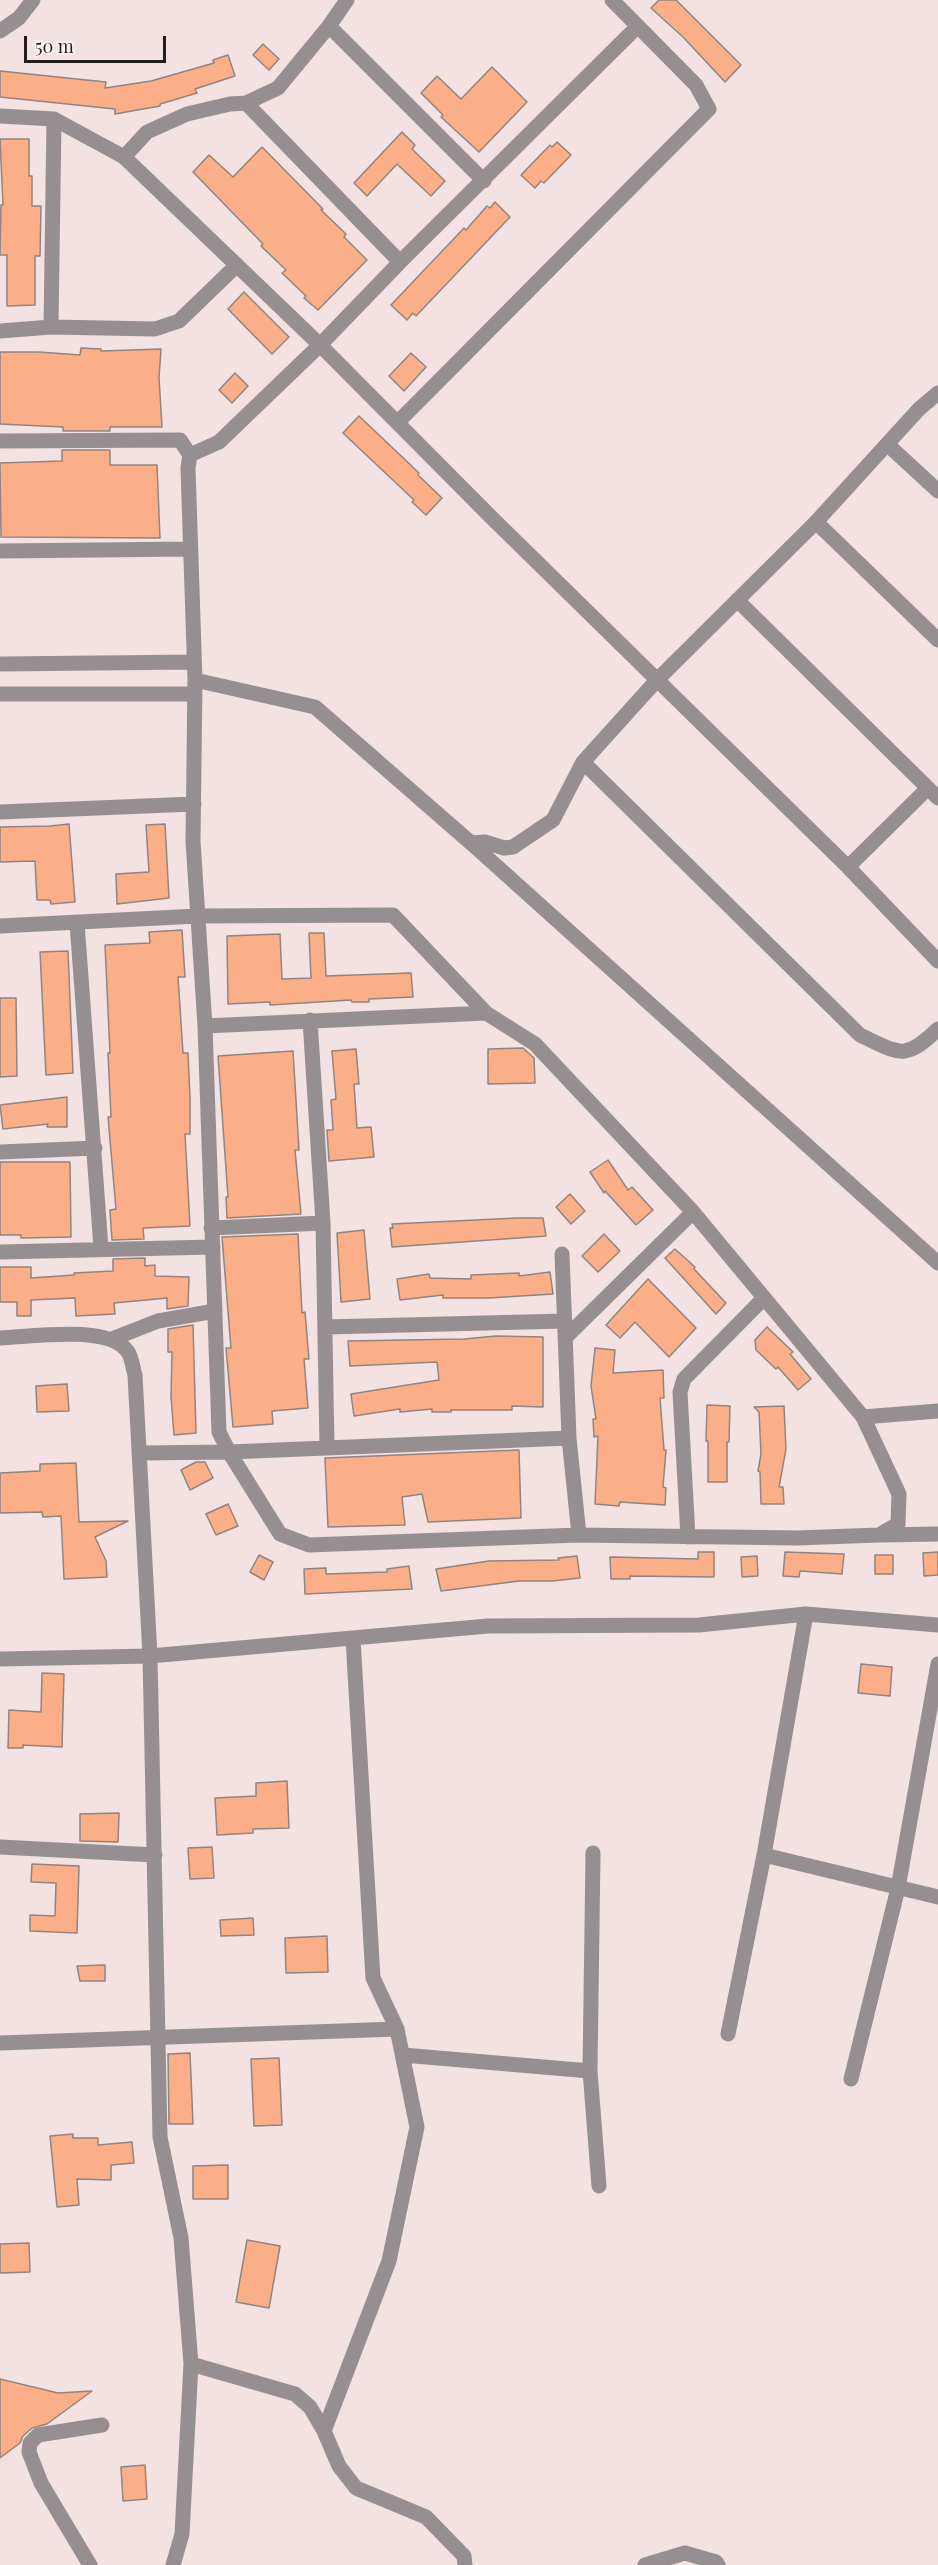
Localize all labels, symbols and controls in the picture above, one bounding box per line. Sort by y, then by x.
scale bar [27,24,170,62]
text: 50 m [35,34,74,58]

